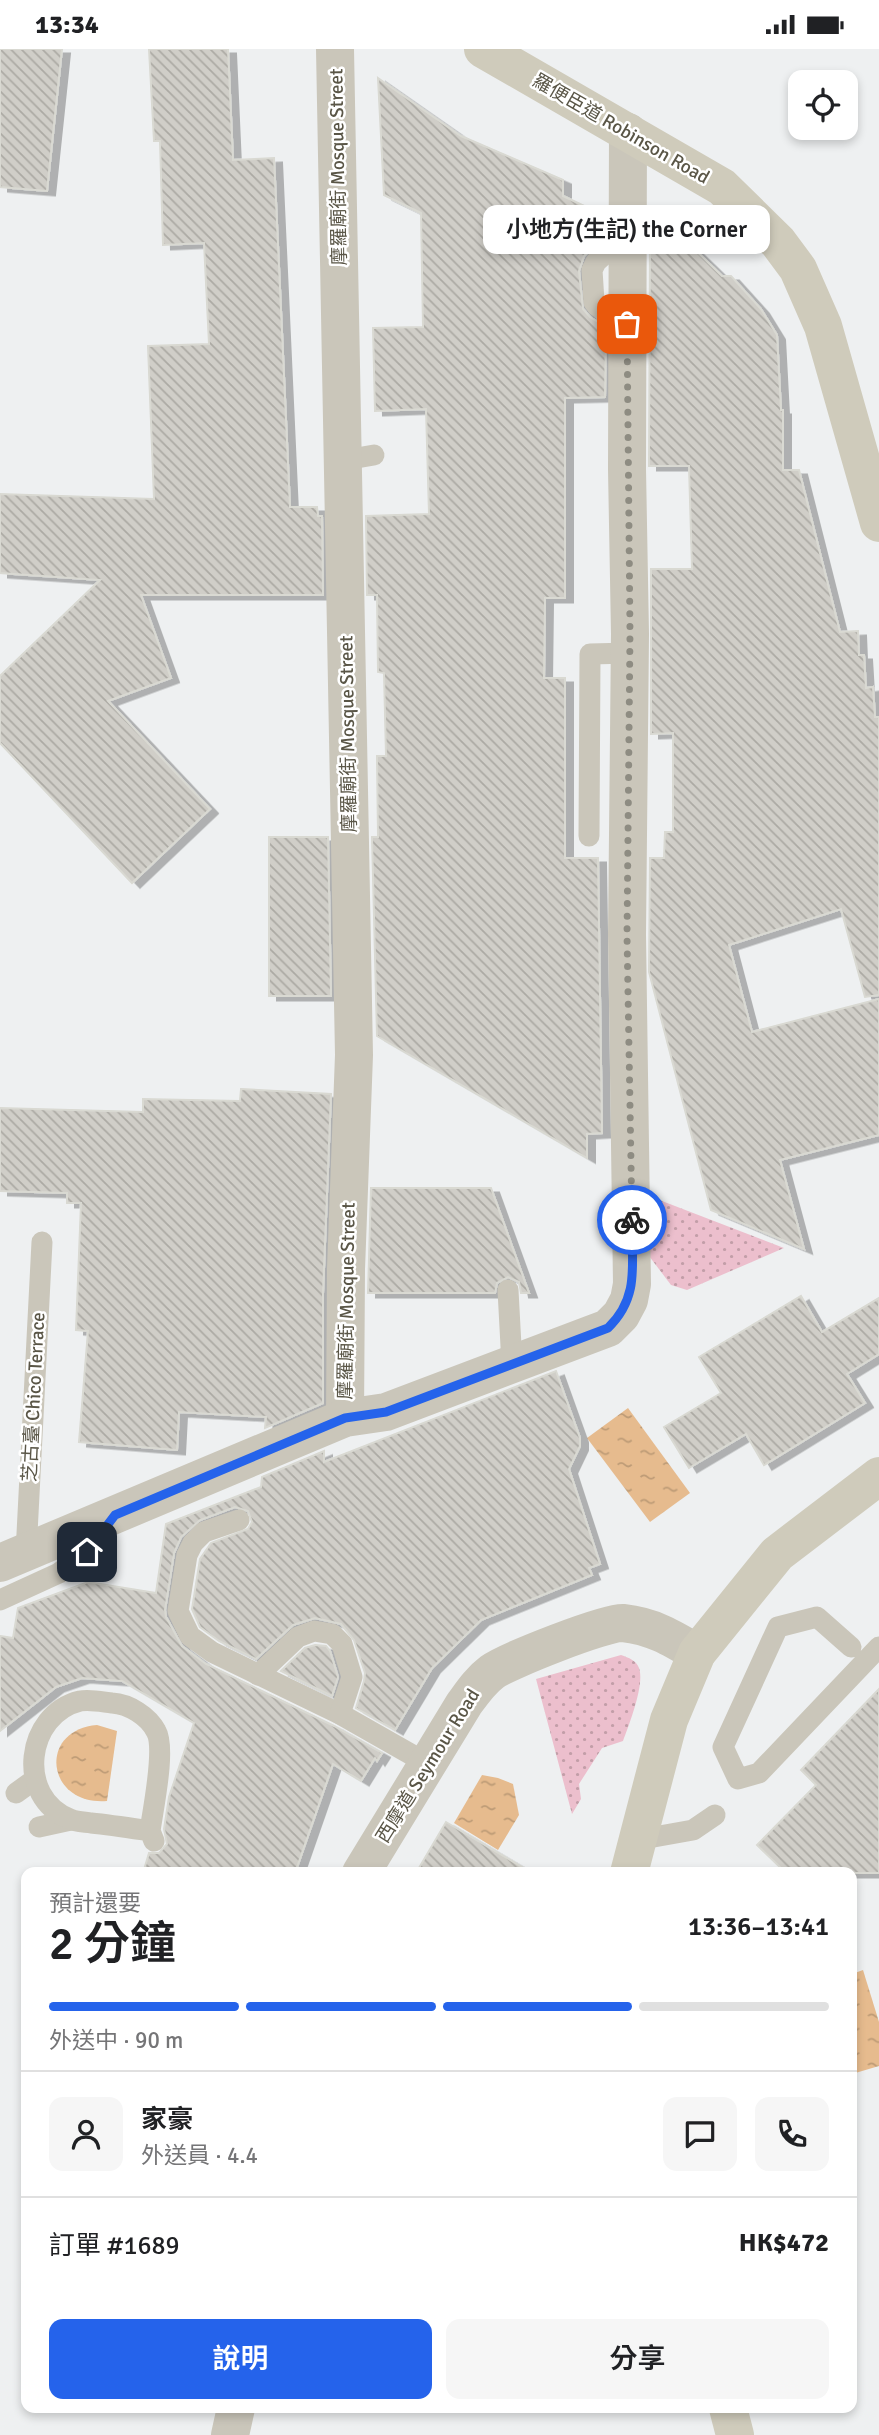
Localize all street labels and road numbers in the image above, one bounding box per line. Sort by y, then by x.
street label: 摩羅廟街 Mosque Street [324,68,352,266]
street label: 羅便臣道 Robinson Road [528,69,714,189]
street label: 摩羅廟街 Mosque Street [334,635,362,833]
street label: 摩羅廟街 Mosque Street [333,1202,361,1400]
street label: 芝古臺 Chico Terrace [18,1311,50,1483]
street label: 西摩道 Seymour Road [371,1685,485,1847]

